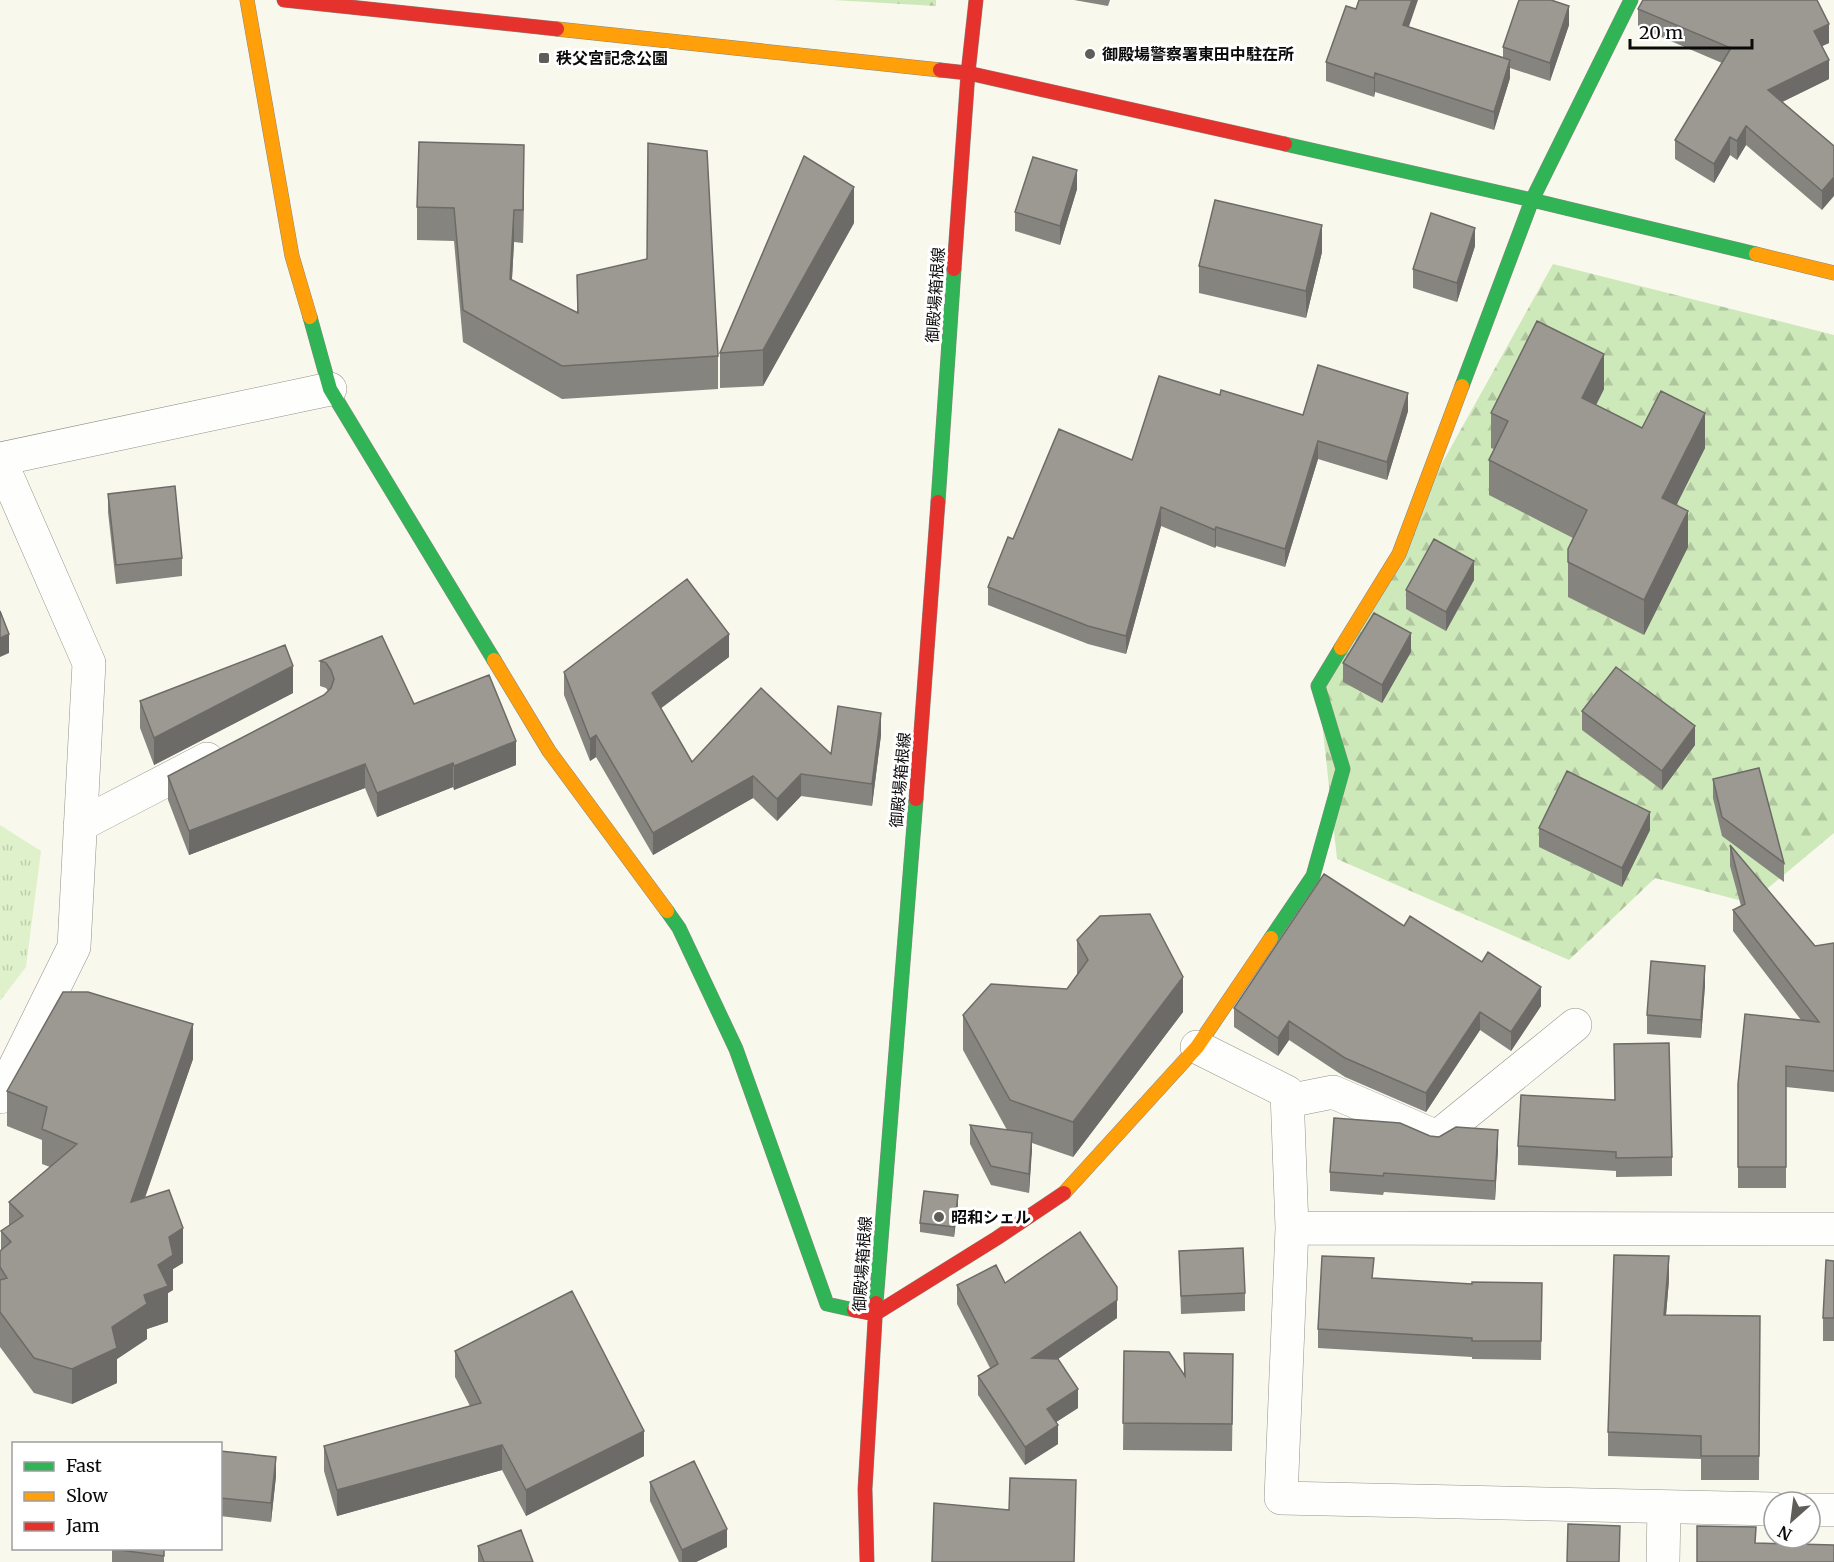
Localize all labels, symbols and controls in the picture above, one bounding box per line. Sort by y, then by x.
scale bar [1630,12,1752,50]
text: 20 m [1639,21,1683,44]
place label: 御殿場警察署東田中駐在所 [1102,44,1294,64]
marker: 御殿場警察署東田中駐在所 [1083,47,1097,61]
place label: 秩父宮記念公園 [556,48,668,68]
marker: 秩父宮記念公園 [537,51,551,65]
street label: 御殿場箱根線 [922,246,948,344]
street label: 御殿場箱根線 [886,731,914,829]
place label: 昭和シェル [951,1207,1031,1227]
marker: 昭和シェル [932,1210,946,1224]
street label: 御殿場箱根線 [849,1215,875,1313]
legend [12,1442,222,1550]
text: Fast [66,1454,102,1477]
text: Slow [66,1484,109,1507]
north arrow [1762,1490,1822,1550]
text: Jam [65,1514,100,1537]
text: N [1774,1521,1795,1545]

